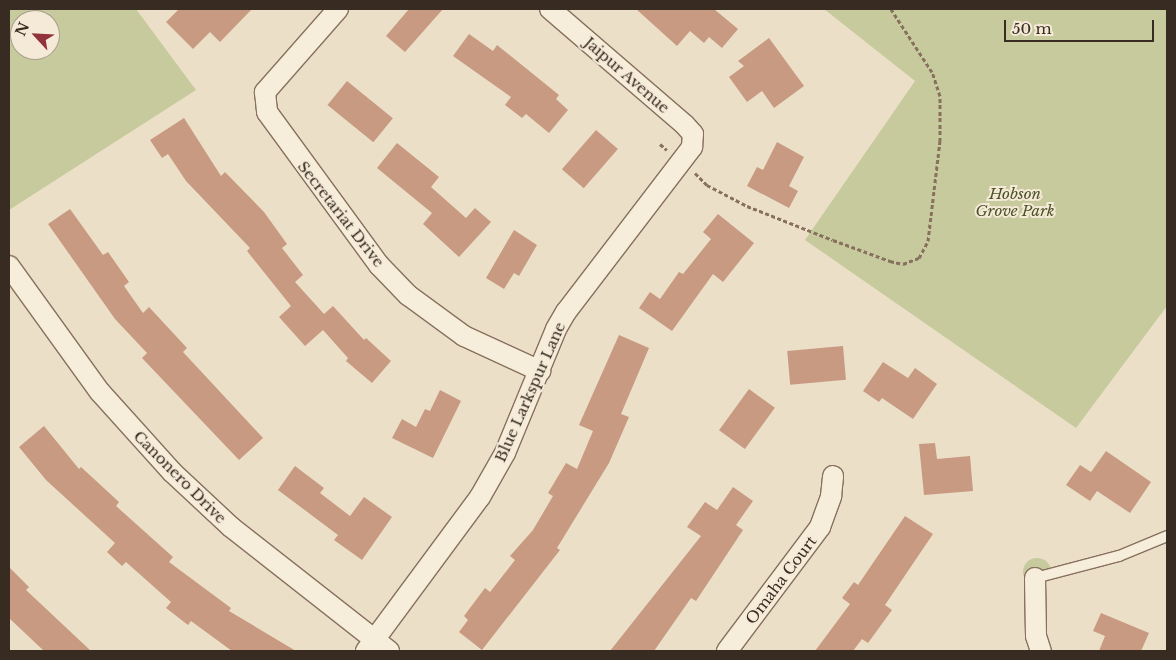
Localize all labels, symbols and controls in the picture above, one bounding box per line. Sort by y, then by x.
north arrow [10,10,60,60]
scale bar [1006,10,1156,42]
text: N [11,19,33,39]
text: 50 m [1012,19,1052,38]
street label: Jaipur Avenue [580,33,674,117]
street label: Secretariat Drive [294,158,388,270]
park label: Hobson Grove Park [975,184,1055,219]
street label: Blue Larkspur Lane [491,319,569,465]
street label: Canonero Drive [130,427,230,527]
street label: Omaha Court [742,532,820,628]

